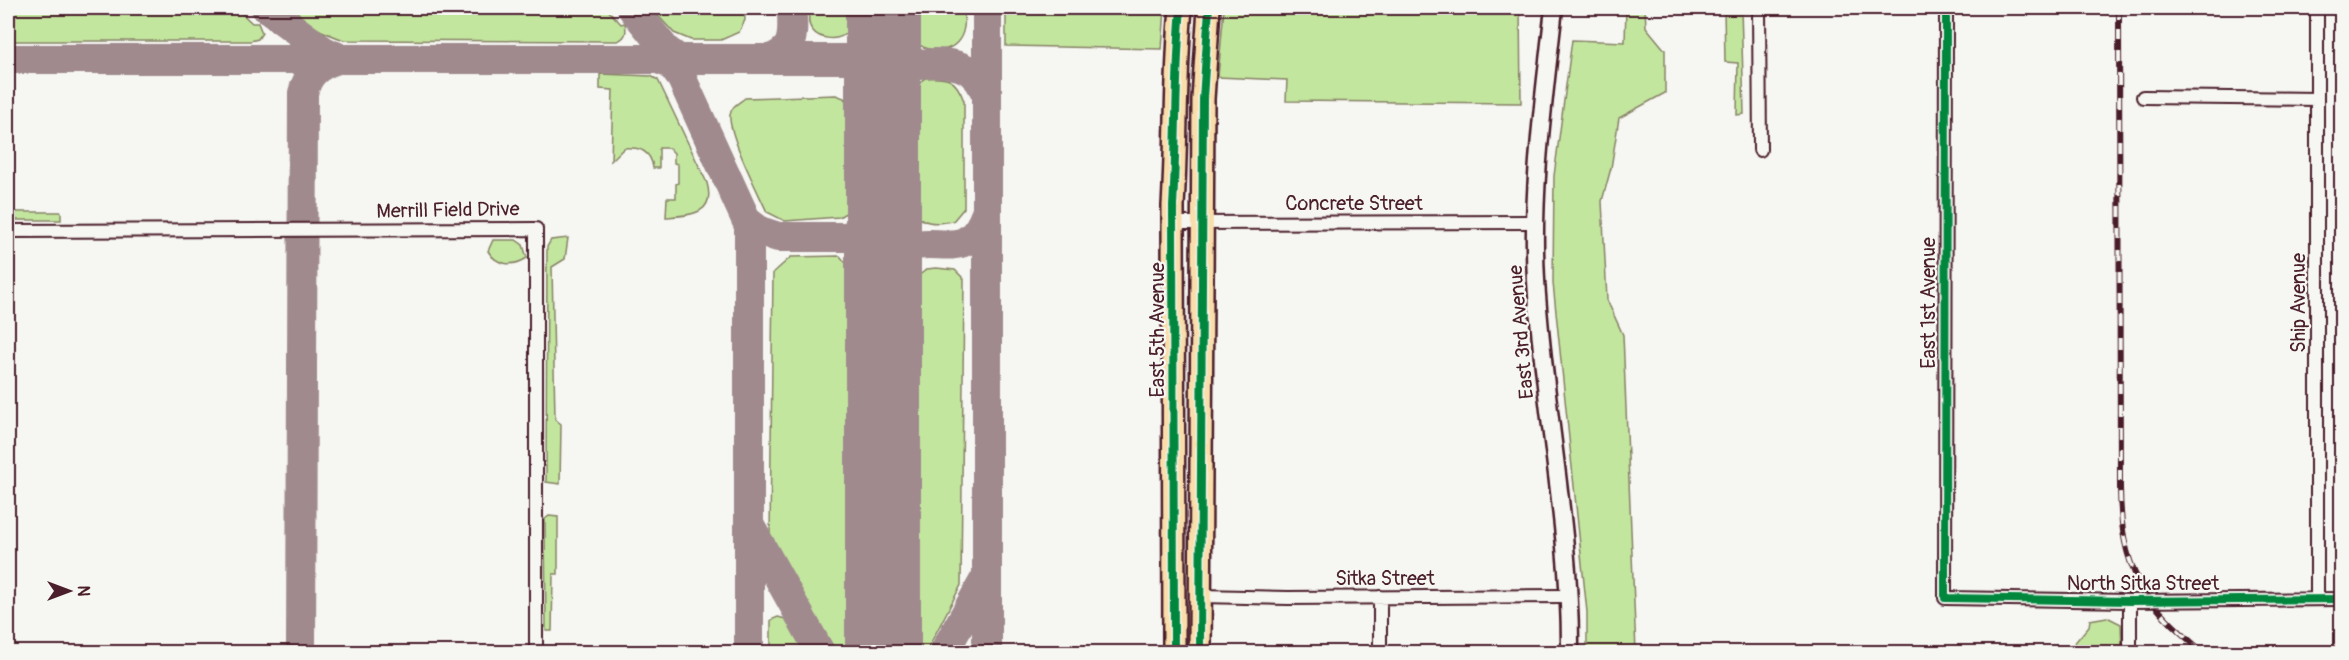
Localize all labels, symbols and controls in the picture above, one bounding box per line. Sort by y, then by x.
street label: Concrete Street [1285,191,1424,216]
street label: Merrill Field Drive [376,196,520,224]
street label: East 1st Avenue [1916,237,1941,369]
street label: Ship Avenue [2286,253,2311,353]
street label: East 5th Avenue [1145,262,1170,398]
street label: East 3rd Avenue [1503,264,1539,400]
north arrow [39,561,99,621]
street label: Sitka Street [1335,566,1436,591]
street label: North Sitka Street [2067,571,2220,596]
text: N [73,586,93,597]

